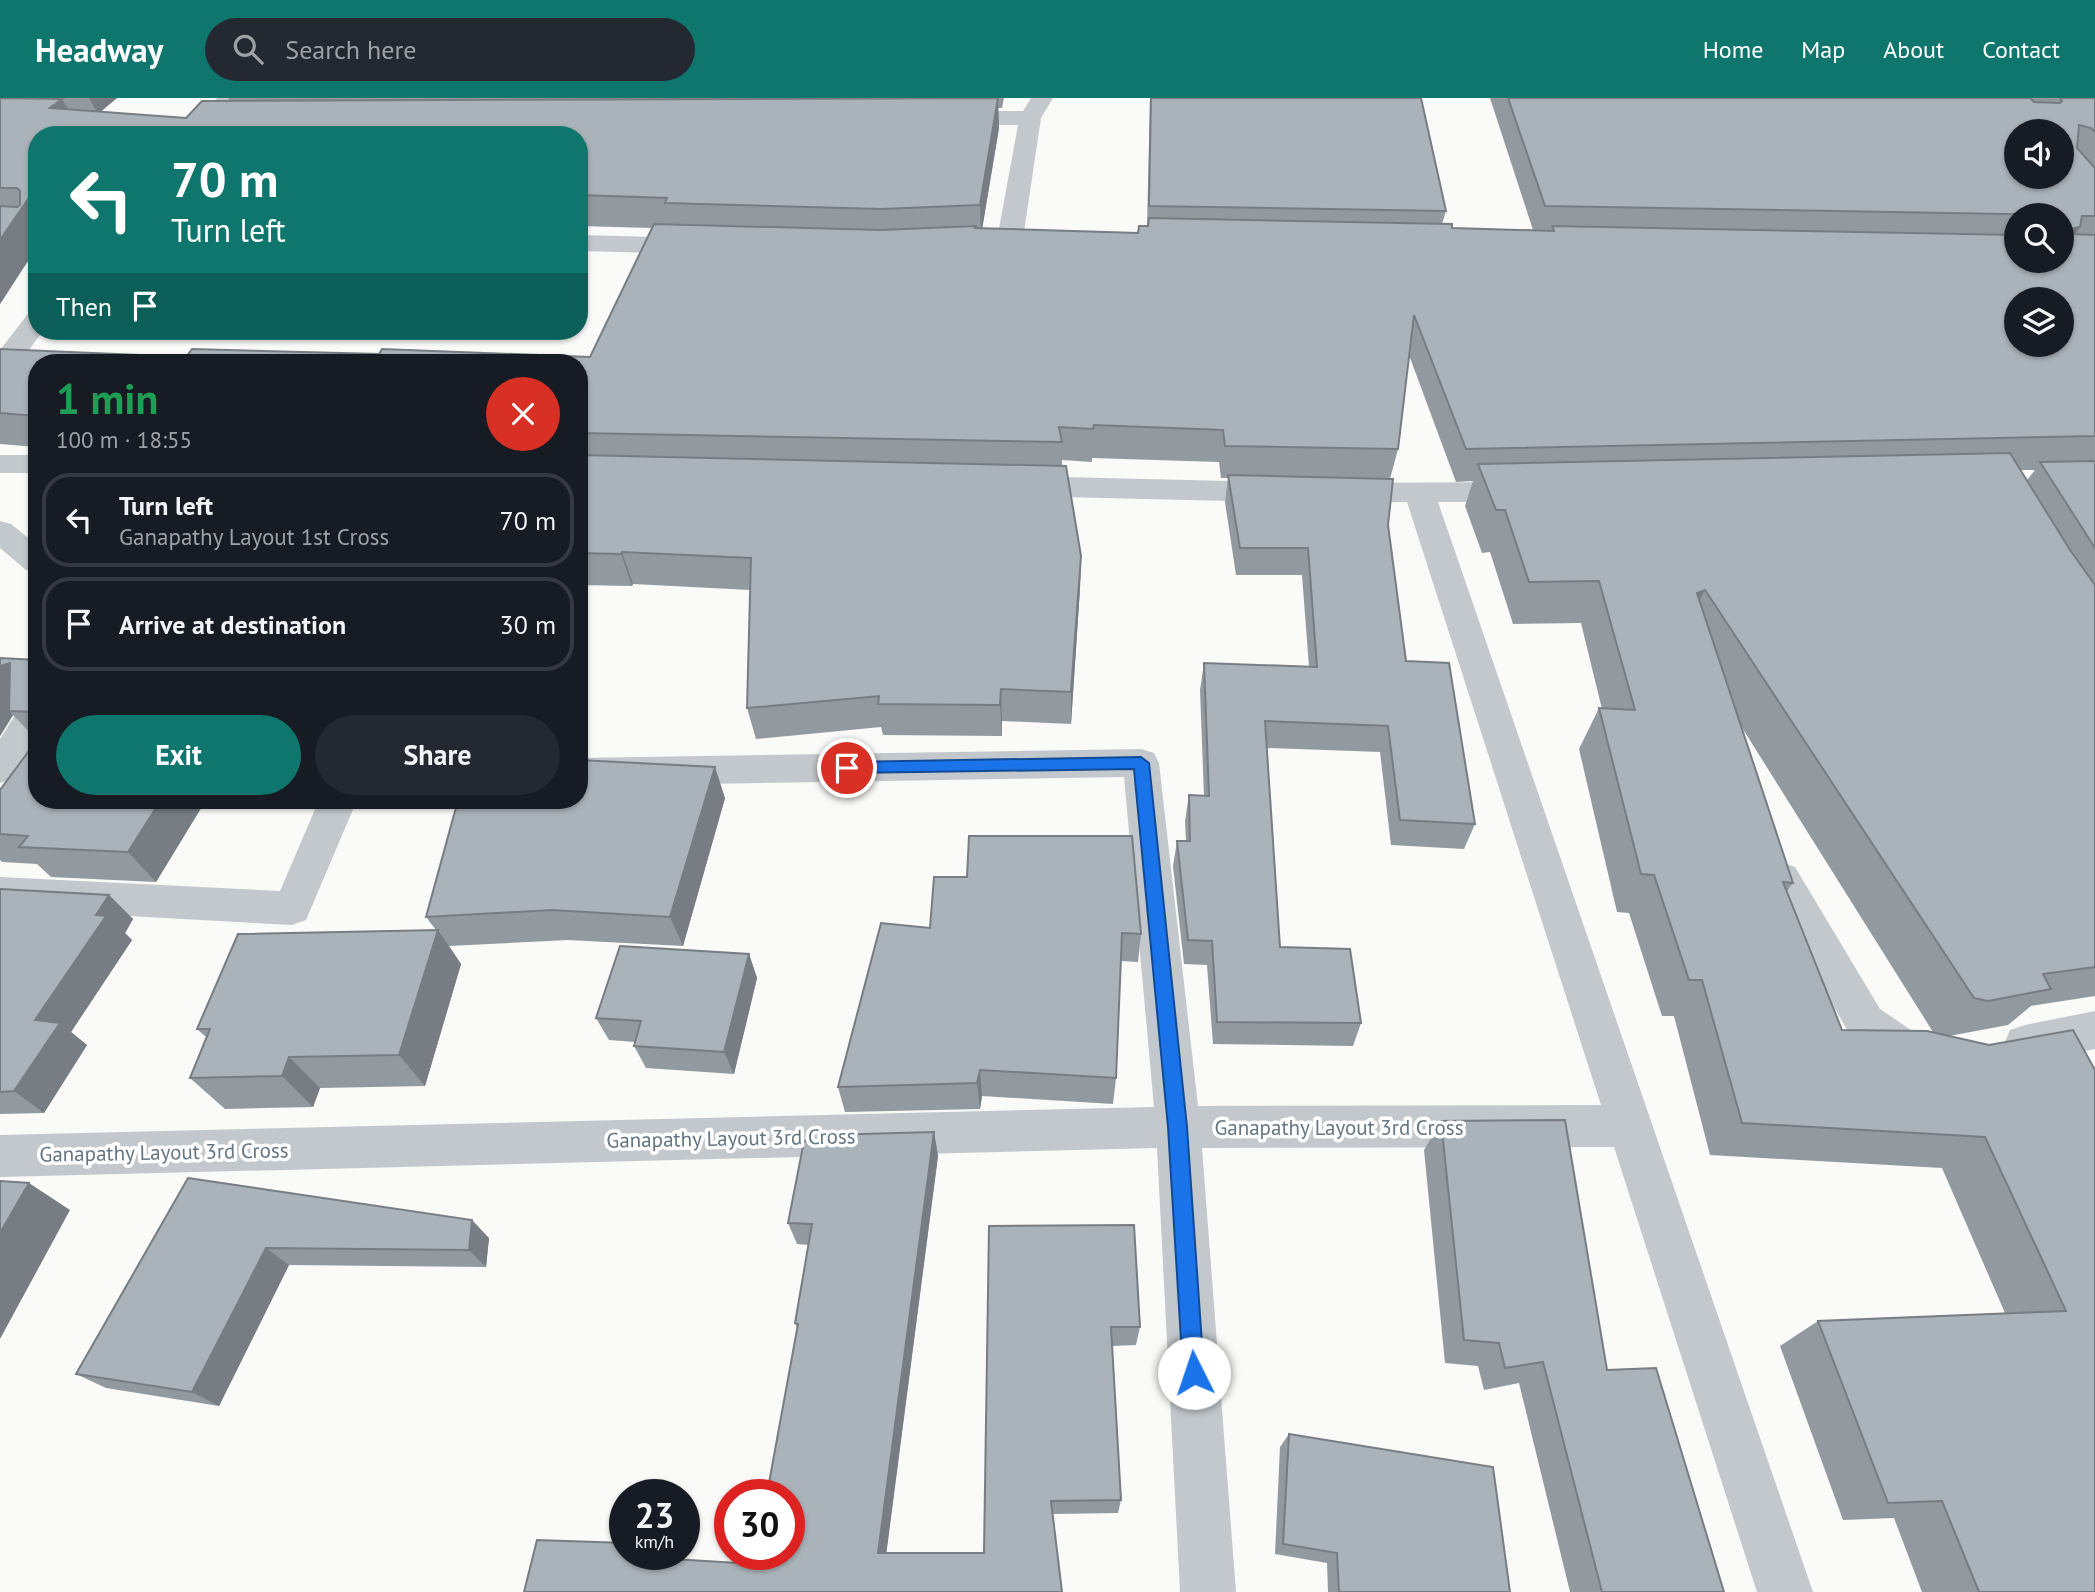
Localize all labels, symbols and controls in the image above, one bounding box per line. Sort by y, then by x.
search box [205,18,695,81]
text: Headway [35,28,163,71]
icon: search [229,30,267,68]
text: Search here [285,33,416,66]
text: Home [1703,34,1763,65]
text: Map [1801,34,1845,65]
text: About [1883,34,1944,65]
text: Contact [1982,34,2060,65]
map controls [2004,119,2074,357]
button: sound [2004,119,2074,189]
text: 70 m [171,147,278,211]
icon: left [56,154,147,245]
button: search [2004,203,2074,273]
text: Turn left [171,209,286,251]
icon: arrive [126,287,164,325]
button: layers [2004,287,2074,357]
text: Then [56,290,112,323]
text: 1 min [56,371,158,426]
button: close [486,377,560,451]
text: 100 m · 18:55 [56,425,192,454]
text: Turn left [119,489,213,522]
icon: left [60,501,98,539]
text: 70 m [500,504,556,537]
text: Ganapathy Layout 1st Cross [119,522,389,551]
icon: arrive [60,605,98,643]
text: Arrive at destination [119,608,346,641]
text: 30 m [500,608,556,641]
button: Exit [56,715,301,795]
button: Share [315,715,560,795]
pin [817,738,877,798]
icon: arrive [828,749,866,787]
street label: Ganapathy Layout 3rd Cross [1214,1114,1464,1141]
street label: Ganapathy Layout 3rd Cross [606,1122,856,1154]
street label: Ganapathy Layout 3rd Cross [39,1136,289,1168]
position arrow [1157,1336,1231,1410]
speed limit sign: 30 [714,1479,805,1570]
text: 23 [635,1492,674,1538]
text: km/h [635,1530,674,1553]

